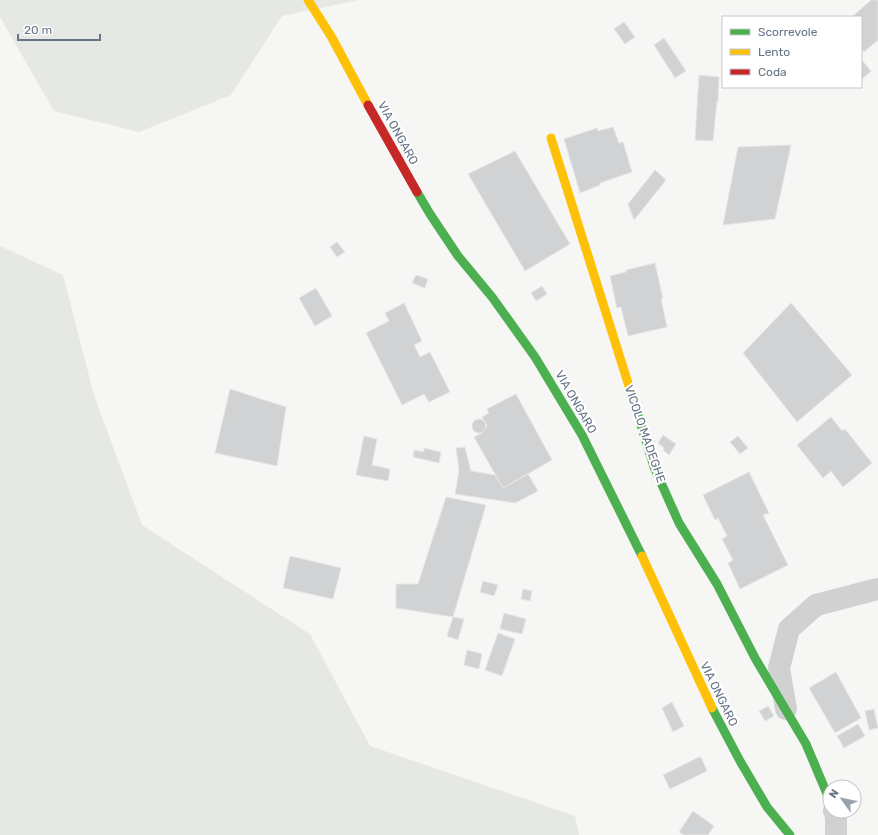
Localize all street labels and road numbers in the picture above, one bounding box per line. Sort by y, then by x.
street label: VIA ONGARO [375,99,421,167]
street label: VIA ONGARO [552,368,600,436]
street label: VICOLO MADEGHE [622,383,668,485]
street label: VIA ONGARO [697,659,741,729]

